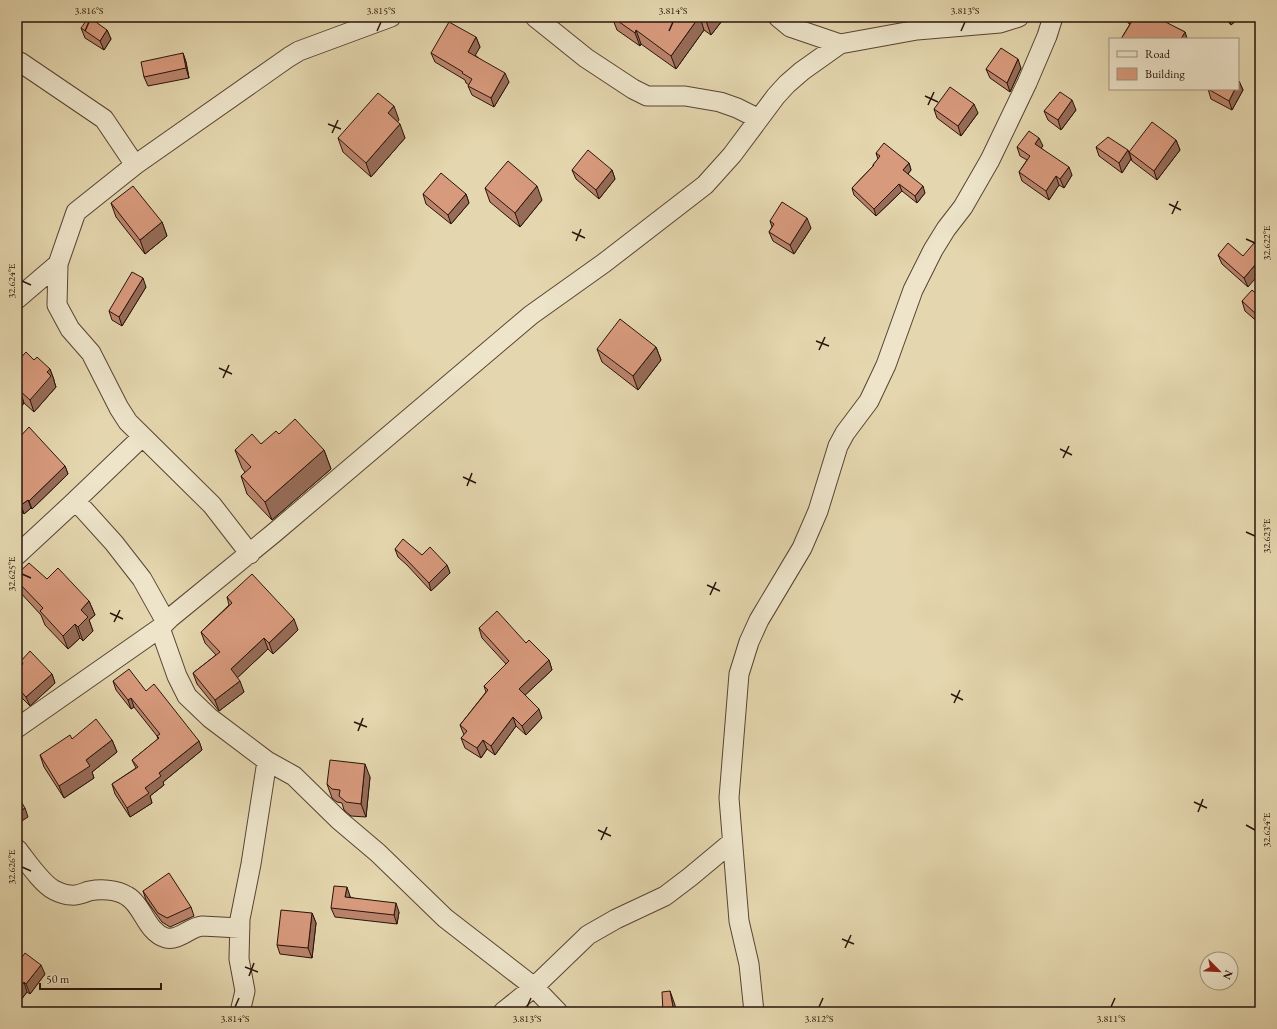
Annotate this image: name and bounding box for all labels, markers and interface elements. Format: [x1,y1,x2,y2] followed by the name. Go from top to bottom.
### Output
[74,4,104,17] text: 3.816°S
[366,4,396,17] text: 3.815°S
[658,4,688,17] text: 3.814°S
[950,4,980,17] text: 3.813°S
[1109,38,1239,90] legend
[1145,46,1171,62] text: Road
[1145,66,1186,82] text: Building
[1260,225,1273,260] text: 32.622°E
[5,263,18,298] text: 32.624°E
[1260,518,1273,553] text: 32.623°E
[5,556,18,591] text: 32.625°E
[1260,812,1273,847] text: 32.624°E
[5,849,18,884] text: 32.626°E
[1199,951,1239,991] north arrow
[40,965,161,991] scale bar
[1220,968,1236,982] text: N
[46,971,70,987] text: 50 m
[220,1012,250,1025] text: 3.814°S
[512,1012,542,1025] text: 3.813°S
[804,1012,834,1025] text: 3.812°S
[1096,1012,1126,1025] text: 3.811°S

